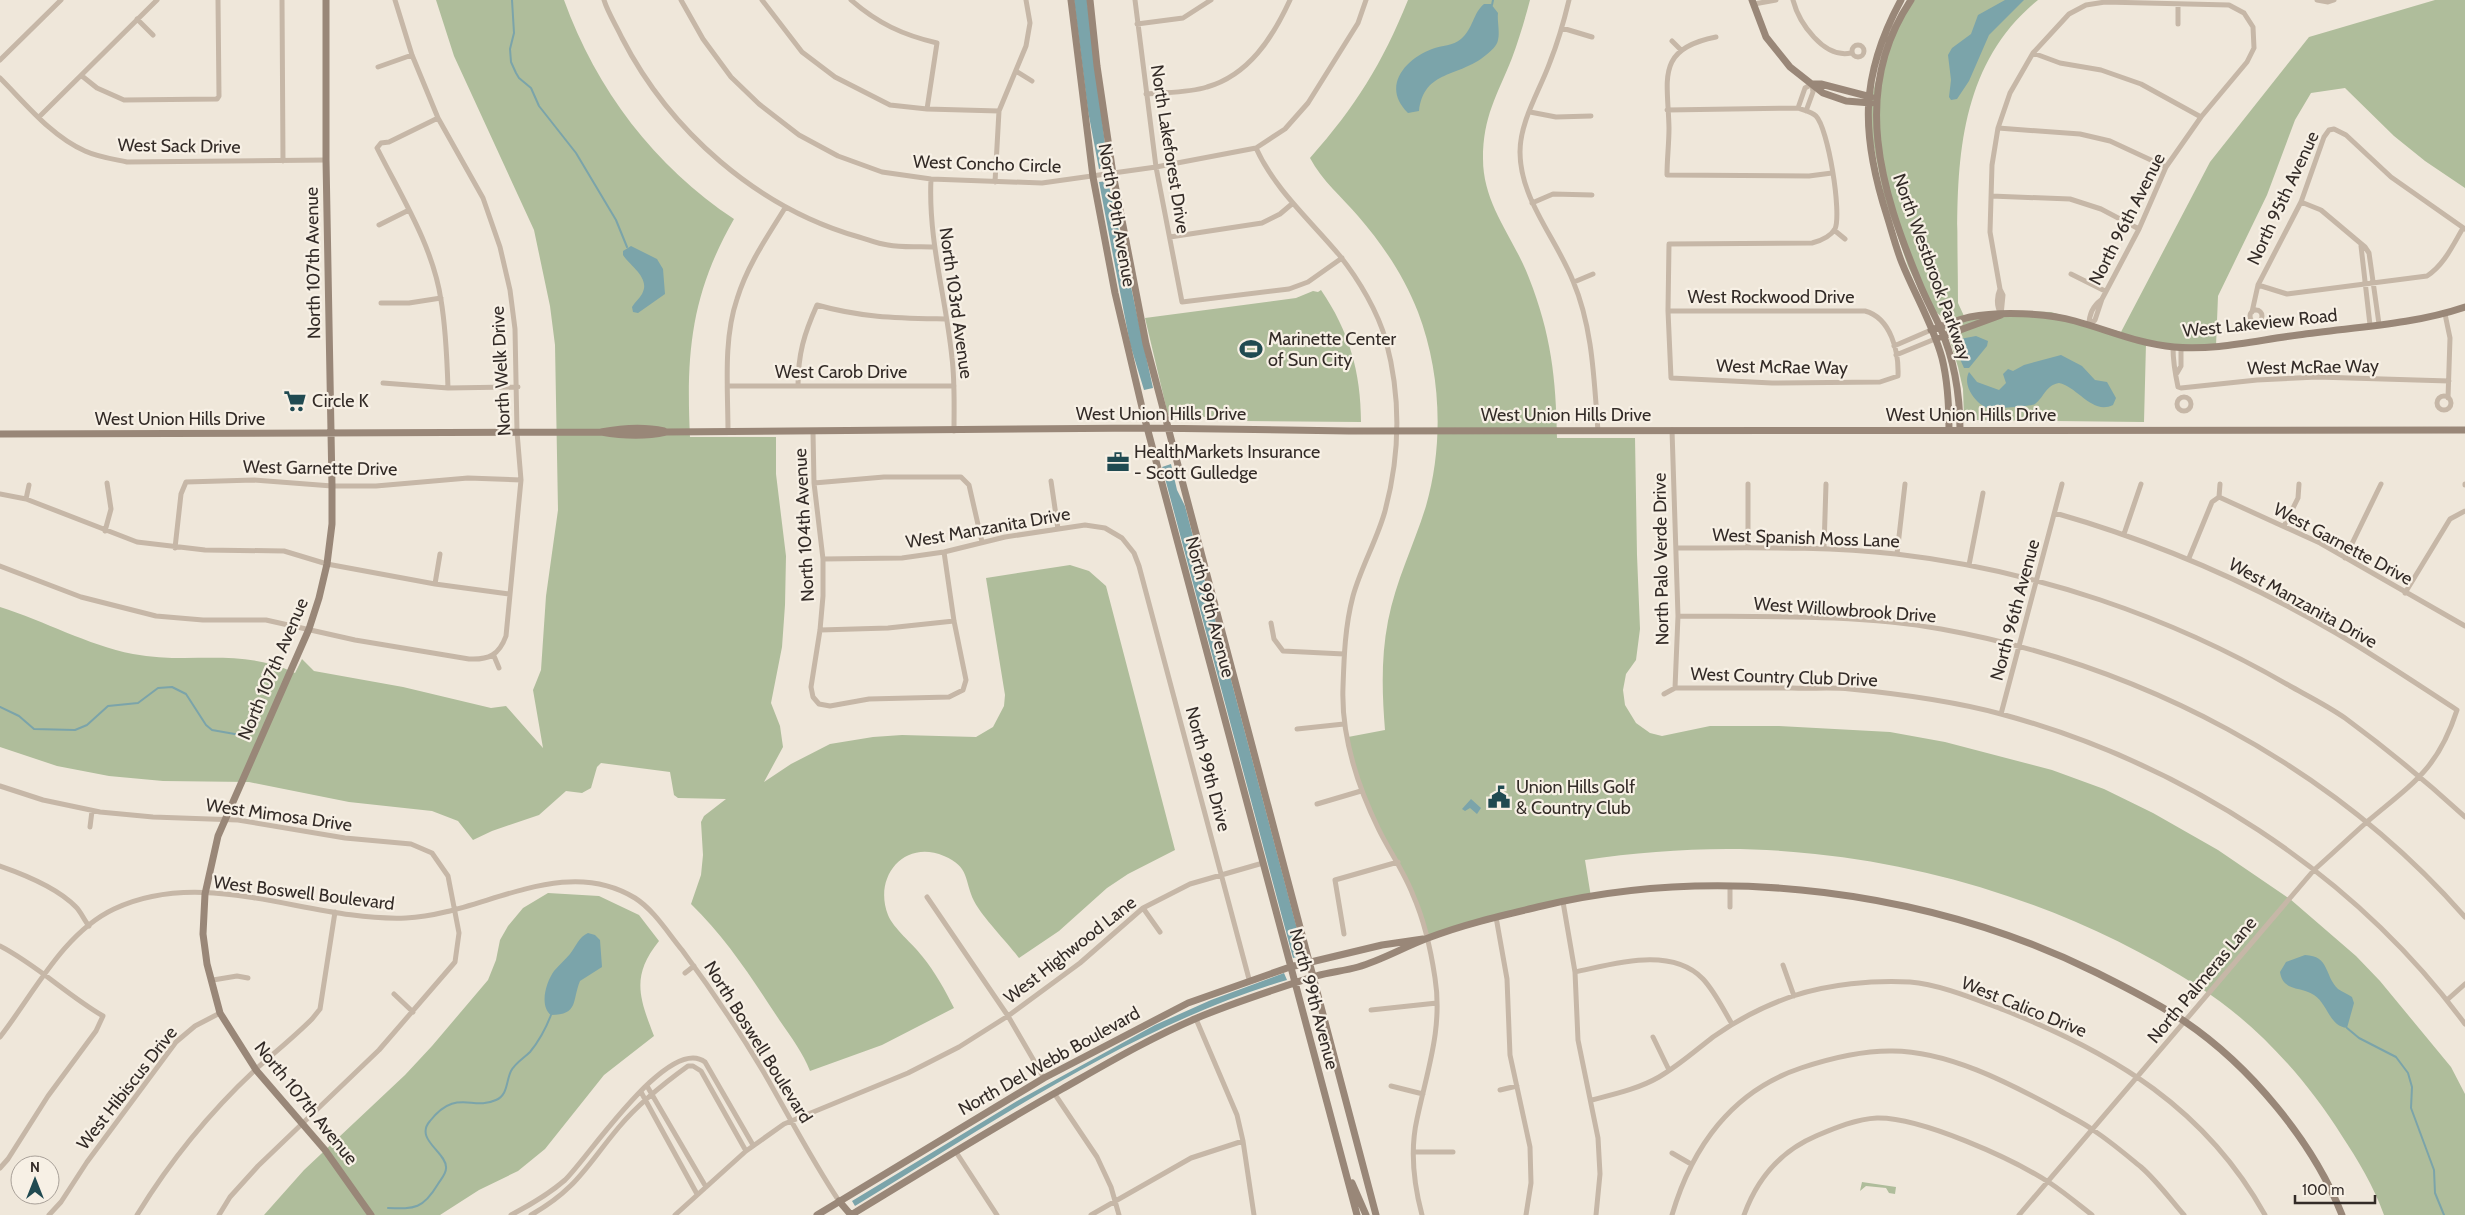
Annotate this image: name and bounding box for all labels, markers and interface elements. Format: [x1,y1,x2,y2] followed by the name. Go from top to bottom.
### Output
[1146,63,1194,235] street label: North Lakeforest Drive
[2242,128,2324,268] street label: North 95th Avenue
[117,134,241,158] street label: West Sack Drive
[1094,142,1140,288] street label: North 99th Avenue
[2084,149,2170,289] street label: North 96th Avenue
[913,150,1061,178] street label: West Concho Circle
[1888,171,1976,363] street label: North Westbrook Parkway
[301,187,325,339] street label: North 107th Avenue
[934,226,978,380] street label: North 103rd Avenue
[1688,286,1854,308] street label: West Rockwood Drive
[2181,304,2339,342] street label: West Lakeview Road
[487,305,515,437] street label: North Welk Drive
[1268,328,1396,371] place label: Marinette Center of Sun City
[1238,336,1264,362] sports icon: Marinette Center of Sun City
[1716,355,1848,379] street label: West McRae Way
[2247,355,2379,379] street label: West McRae Way
[775,361,907,383] street label: West Carob Drive
[282,388,308,414] supermarket icon: Circle K
[312,390,370,412] place label: Circle K
[1076,403,1246,425] street label: West Union Hills Drive
[1481,404,1651,426] street label: West Union Hills Drive
[1886,404,2056,426] street label: West Union Hills Drive
[95,408,265,430] street label: West Union Hills Drive
[1134,441,1320,484] place label: HealthMarkets Insurance - Scott Gulledge
[789,448,819,602] street label: North 104th Avenue
[1105,449,1131,475] office icon: HealthMarkets Insurance - Scott Gulledge
[243,456,397,480] street label: West Garnette Drive
[1648,472,1674,646] street label: North Palo Verde Drive
[2270,498,2416,590] street label: West Garnette Drive
[904,503,1072,553] street label: West Manzanita Drive
[1712,524,1900,552] street label: West Spanish Moss Lane
[1181,534,1239,680] street label: North 99th Avenue
[1986,537,2044,683] street label: North 96th Avenue
[2225,553,2381,653] street label: West Manzanita Drive
[1753,593,1937,627] street label: West Willowbrook Drive
[233,595,313,743] street label: North 107th Avenue
[1690,663,1878,691] street label: West Country Club Drive
[1181,704,1235,834] street label: North 99th Drive
[1516,776,1635,819] place label: Union Hills Golf & Country Club
[1486,784,1512,810] public building icon: Union Hills Golf & Country Club
[204,794,354,836] street label: West Mimosa Drive
[212,871,396,915] street label: West Boswell Boulevard
[999,892,1141,1008] street label: West Highwood Lane
[2143,912,2261,1048] street label: North Palmeras Lane
[1285,926,1343,1072] street label: North 99th Avenue
[699,957,817,1127] street label: North Boswell Boulevard
[1958,972,2090,1042] street label: West Calico Drive
[954,1002,1144,1120] street label: North Del Webb Boulevard
[72,1022,182,1154] street label: West Hibiscus Drive
[250,1037,362,1169] street label: North 107th Avenue
[10,1155,60,1205] north arrow
[30,1158,40,1176] text: N
[2295,1172,2375,1204] scale bar
[2302,1181,2344,1199] text: 100 m

